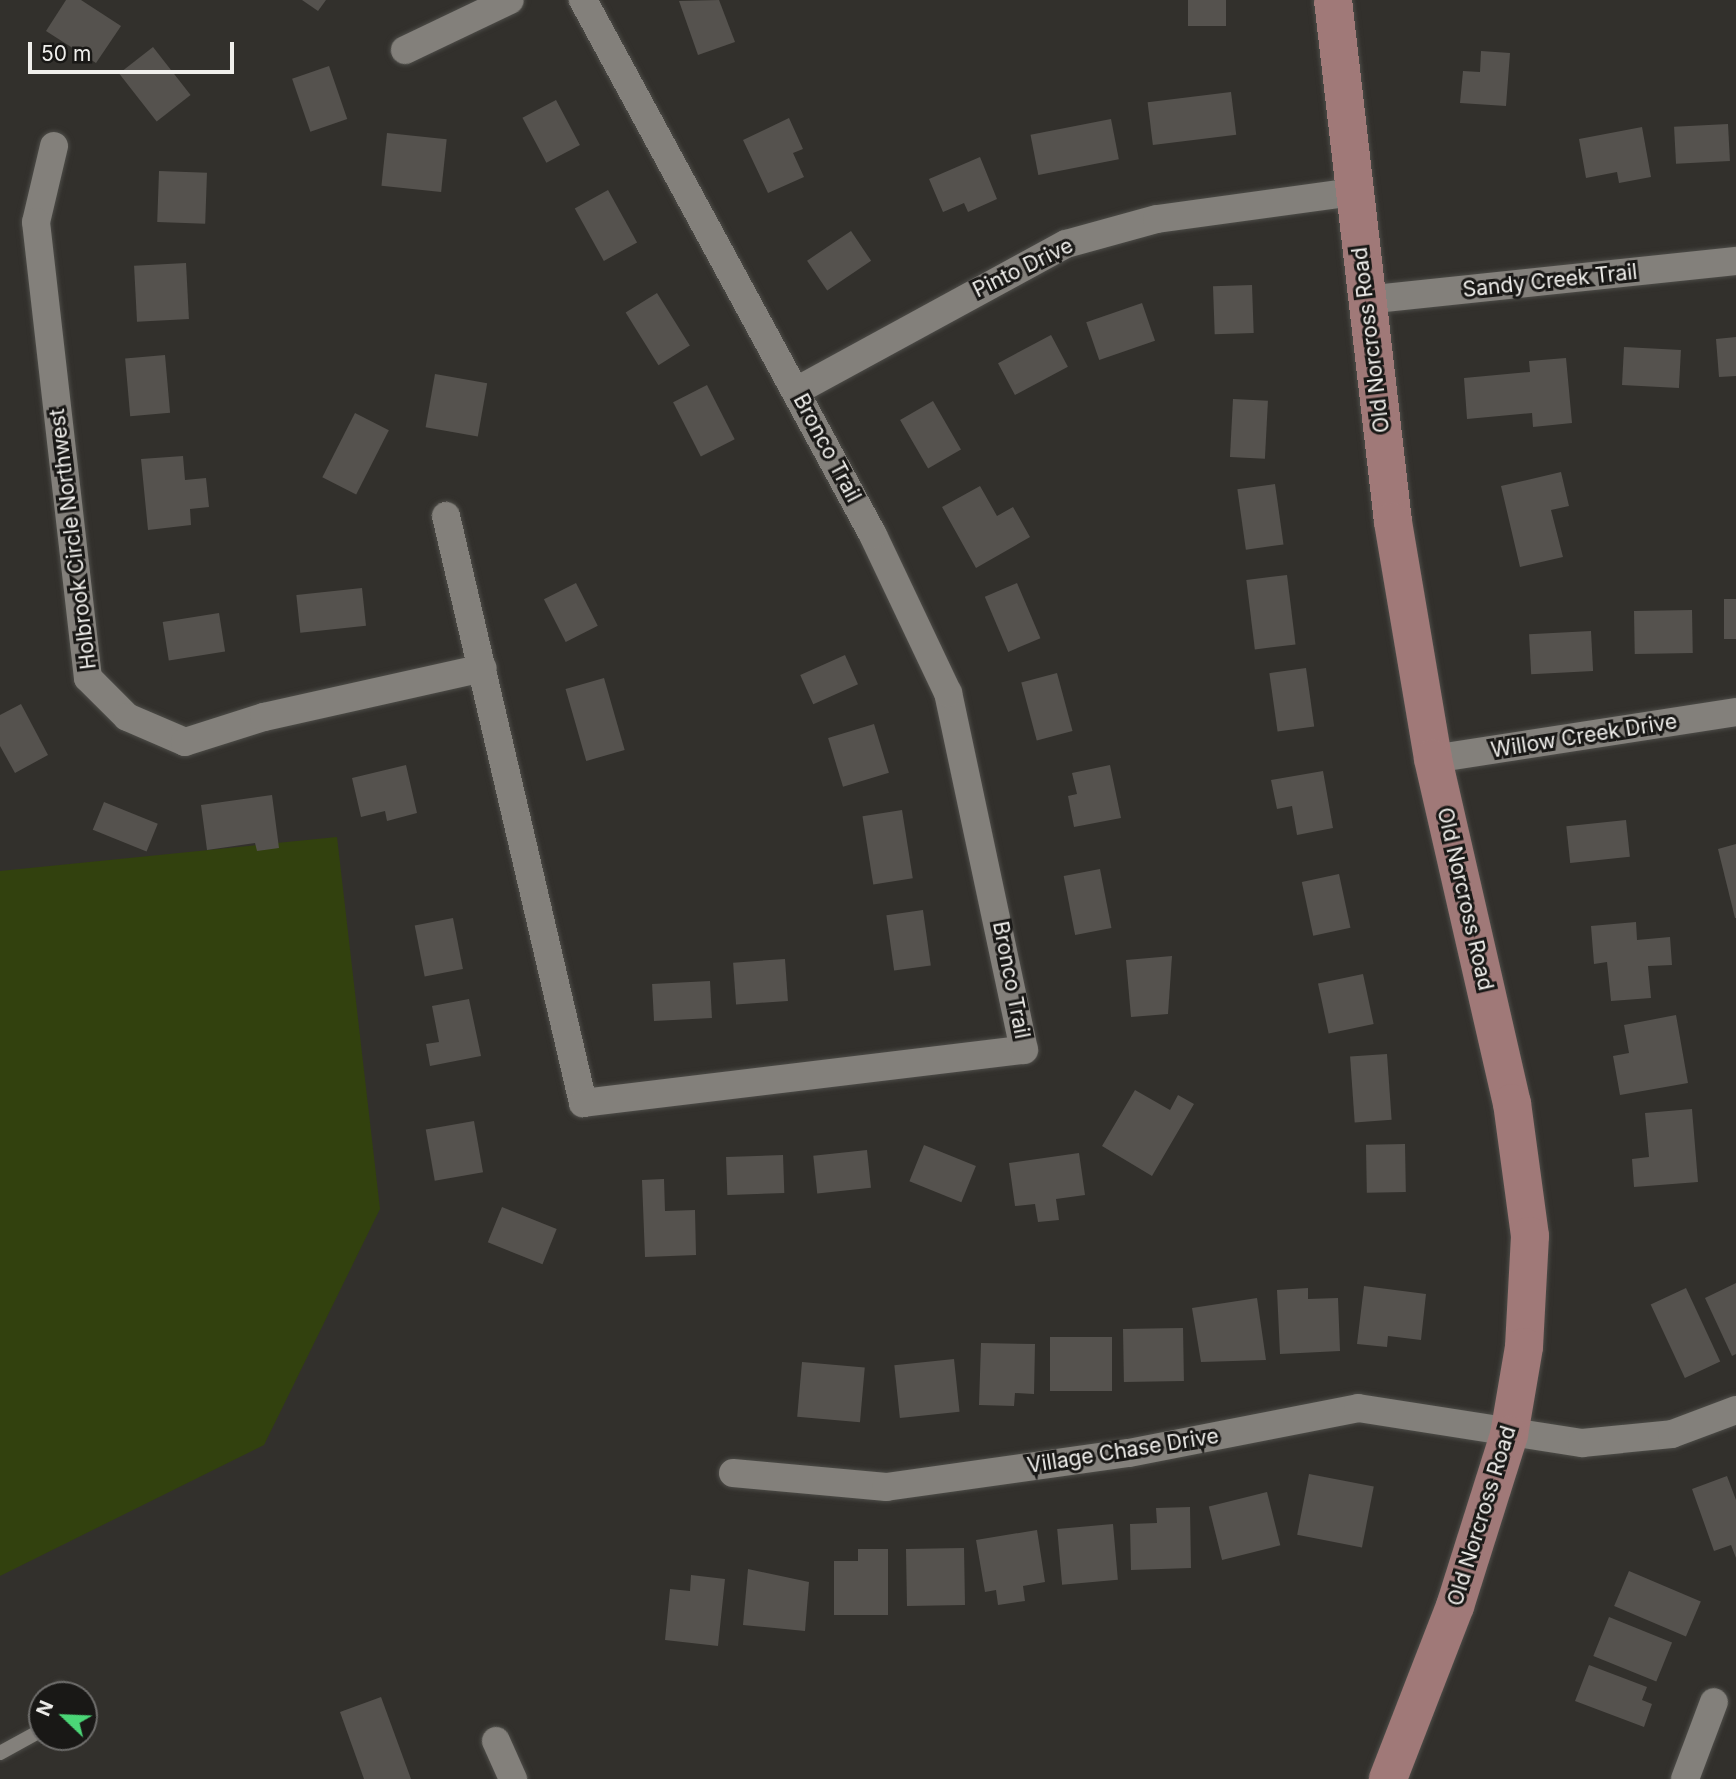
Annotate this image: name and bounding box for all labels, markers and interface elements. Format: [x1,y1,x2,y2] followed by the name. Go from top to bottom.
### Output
[32,28,238,72] scale bar
[41,41,91,66] text: 50 m
[969,233,1077,303] street label: Pinto Drive
[1347,246,1395,434] street label: Old Norcross Road
[1461,259,1639,303] street label: Sandy Creek Trail
[788,390,866,506] street label: Bronco Trail
[45,407,101,671] street label: Holbrook Circle Northwest
[1489,709,1679,763] street label: Willow Creek Drive
[1432,805,1498,993] street label: Old Norcross Road
[987,919,1035,1041] street label: Bronco Trail
[1025,1423,1221,1479] street label: Village Chase Drive
[1443,1423,1521,1609] street label: Old Norcross Road
[28,1681,98,1751] north arrow
[32,1697,58,1720] text: N

